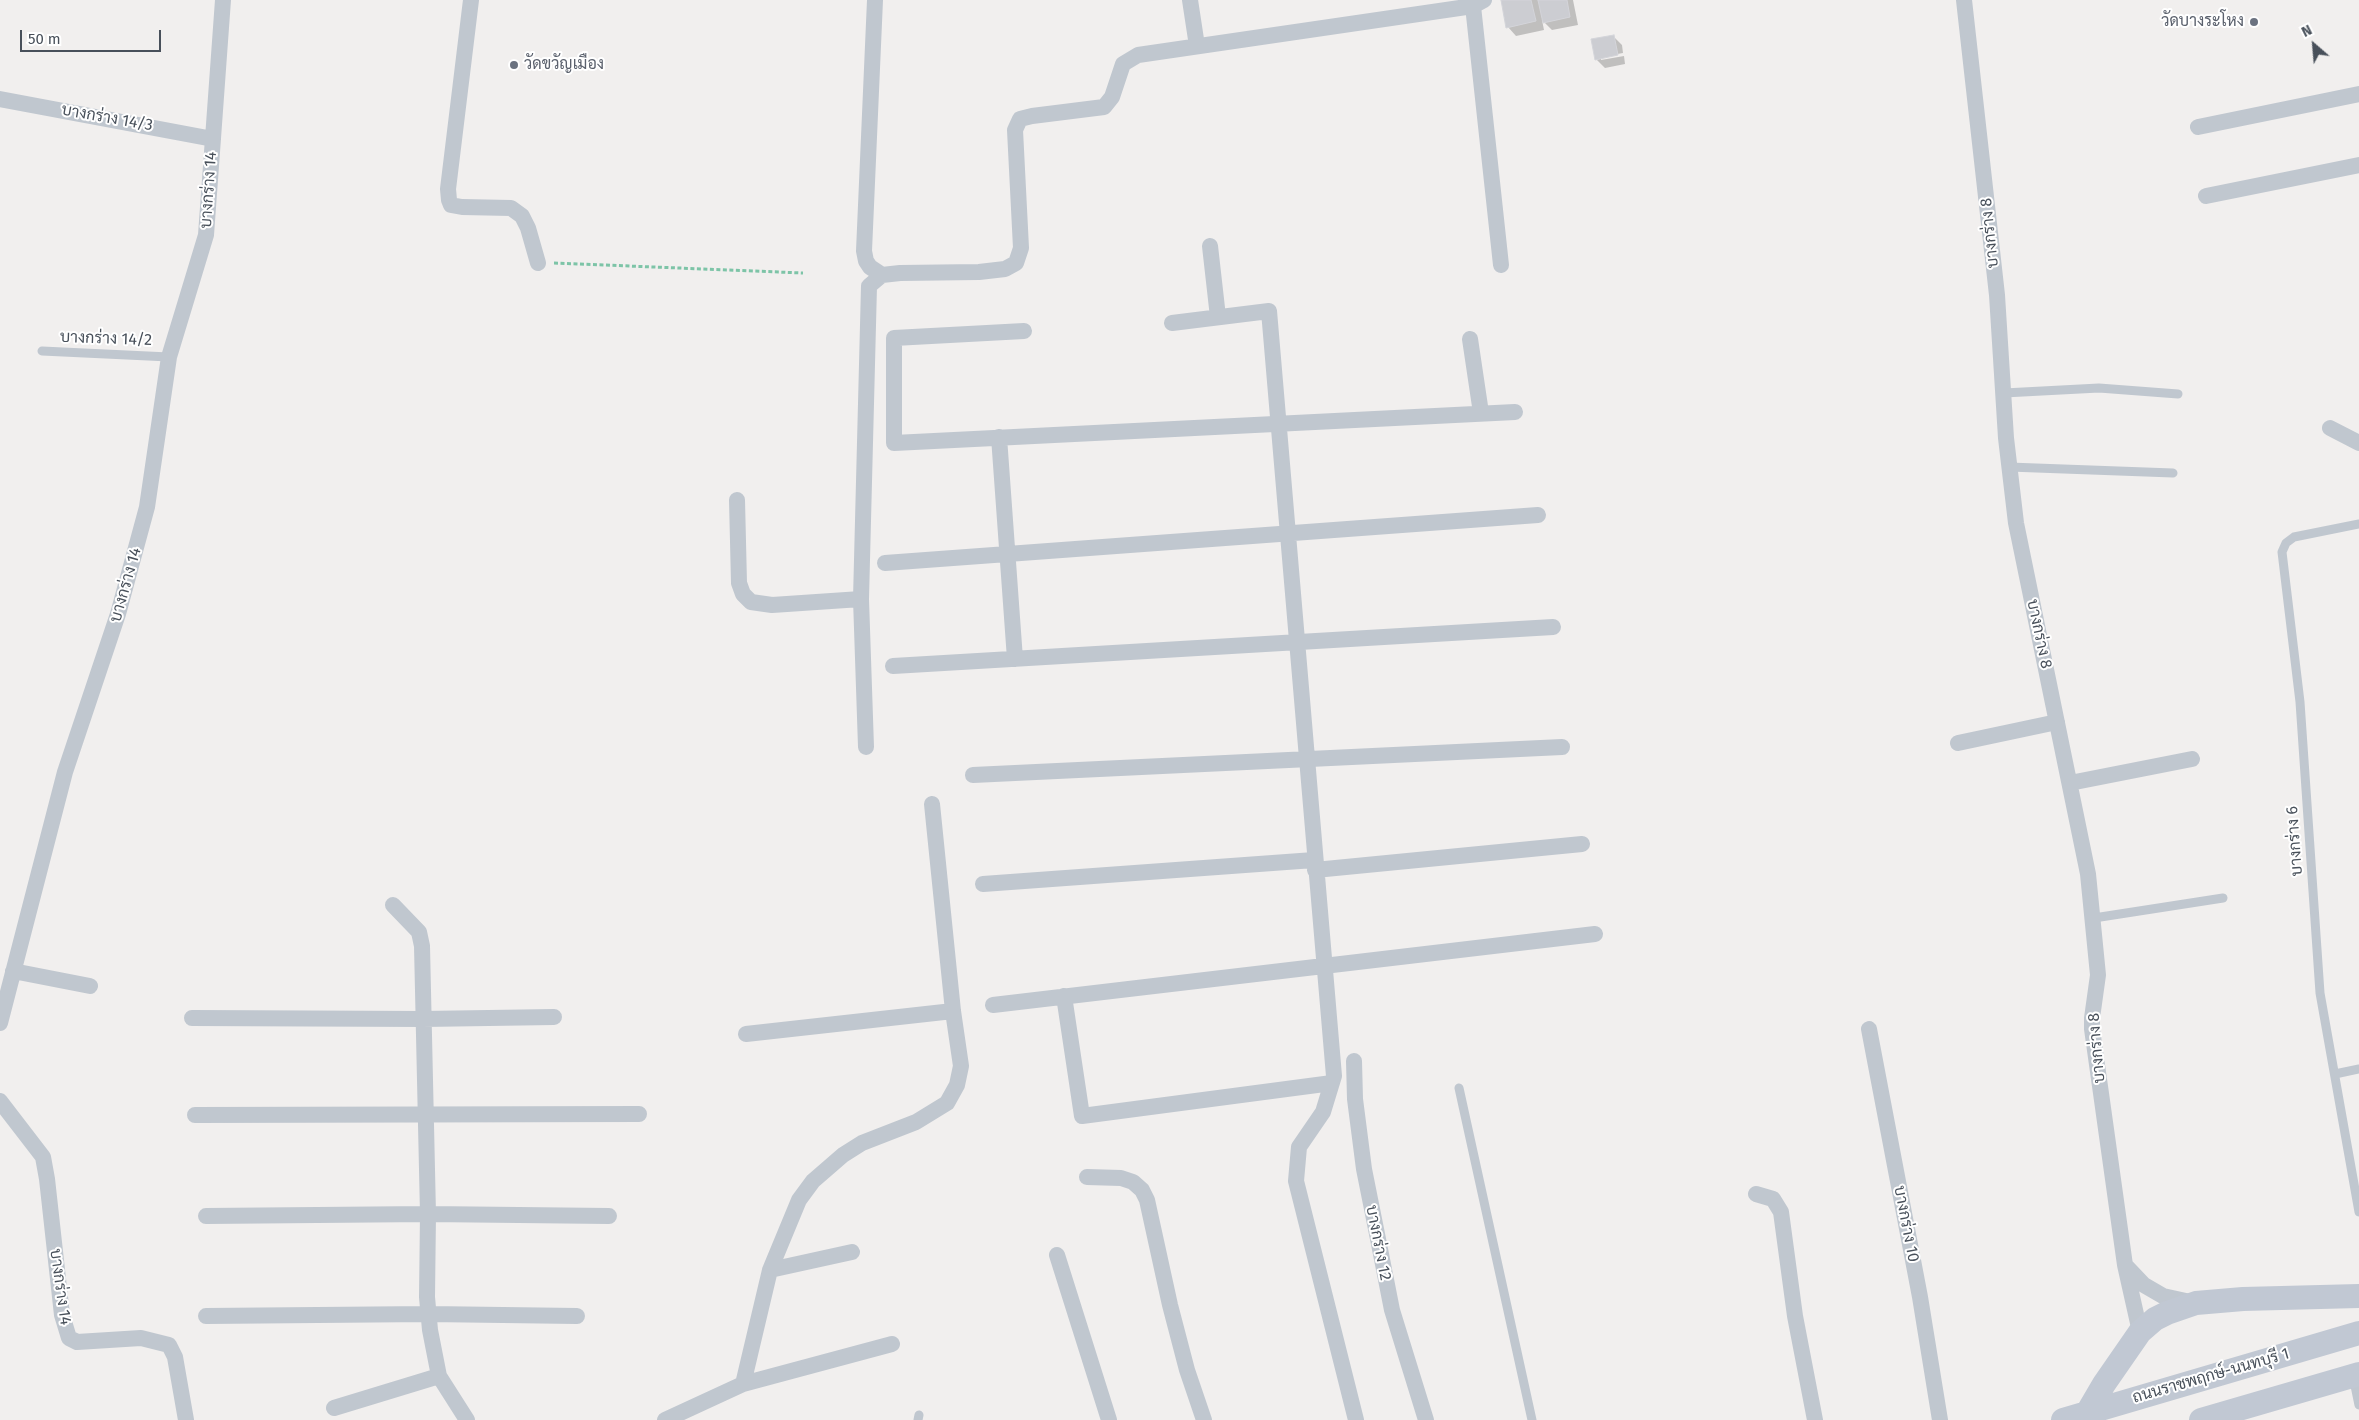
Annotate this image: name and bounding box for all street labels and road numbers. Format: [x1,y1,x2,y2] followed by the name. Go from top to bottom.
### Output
[60,101,154,135] street label: บางกร่าง 14/3
[197,151,221,229] street label: บางกร่าง 14
[1977,197,2003,269] street label: บางกร่าง 8
[60,328,152,350] street label: บางกร่าง 14/2
[106,545,146,625] street label: บางกร่าง 14
[2022,598,2056,670] street label: บางกร่าง 8
[2283,805,2307,877] street label: บางกร่าง 6
[2084,1012,2110,1084] street label: บางกร่าง 8
[1889,1184,1923,1264] street label: บางกร่าง 10
[1361,1204,1395,1282] street label: บางกร่าง 12
[45,1248,75,1326] street label: บางกร่าง 14
[2130,1344,2292,1408] street label: ถนนราชพฤกษ์-นนทบุรี 1

